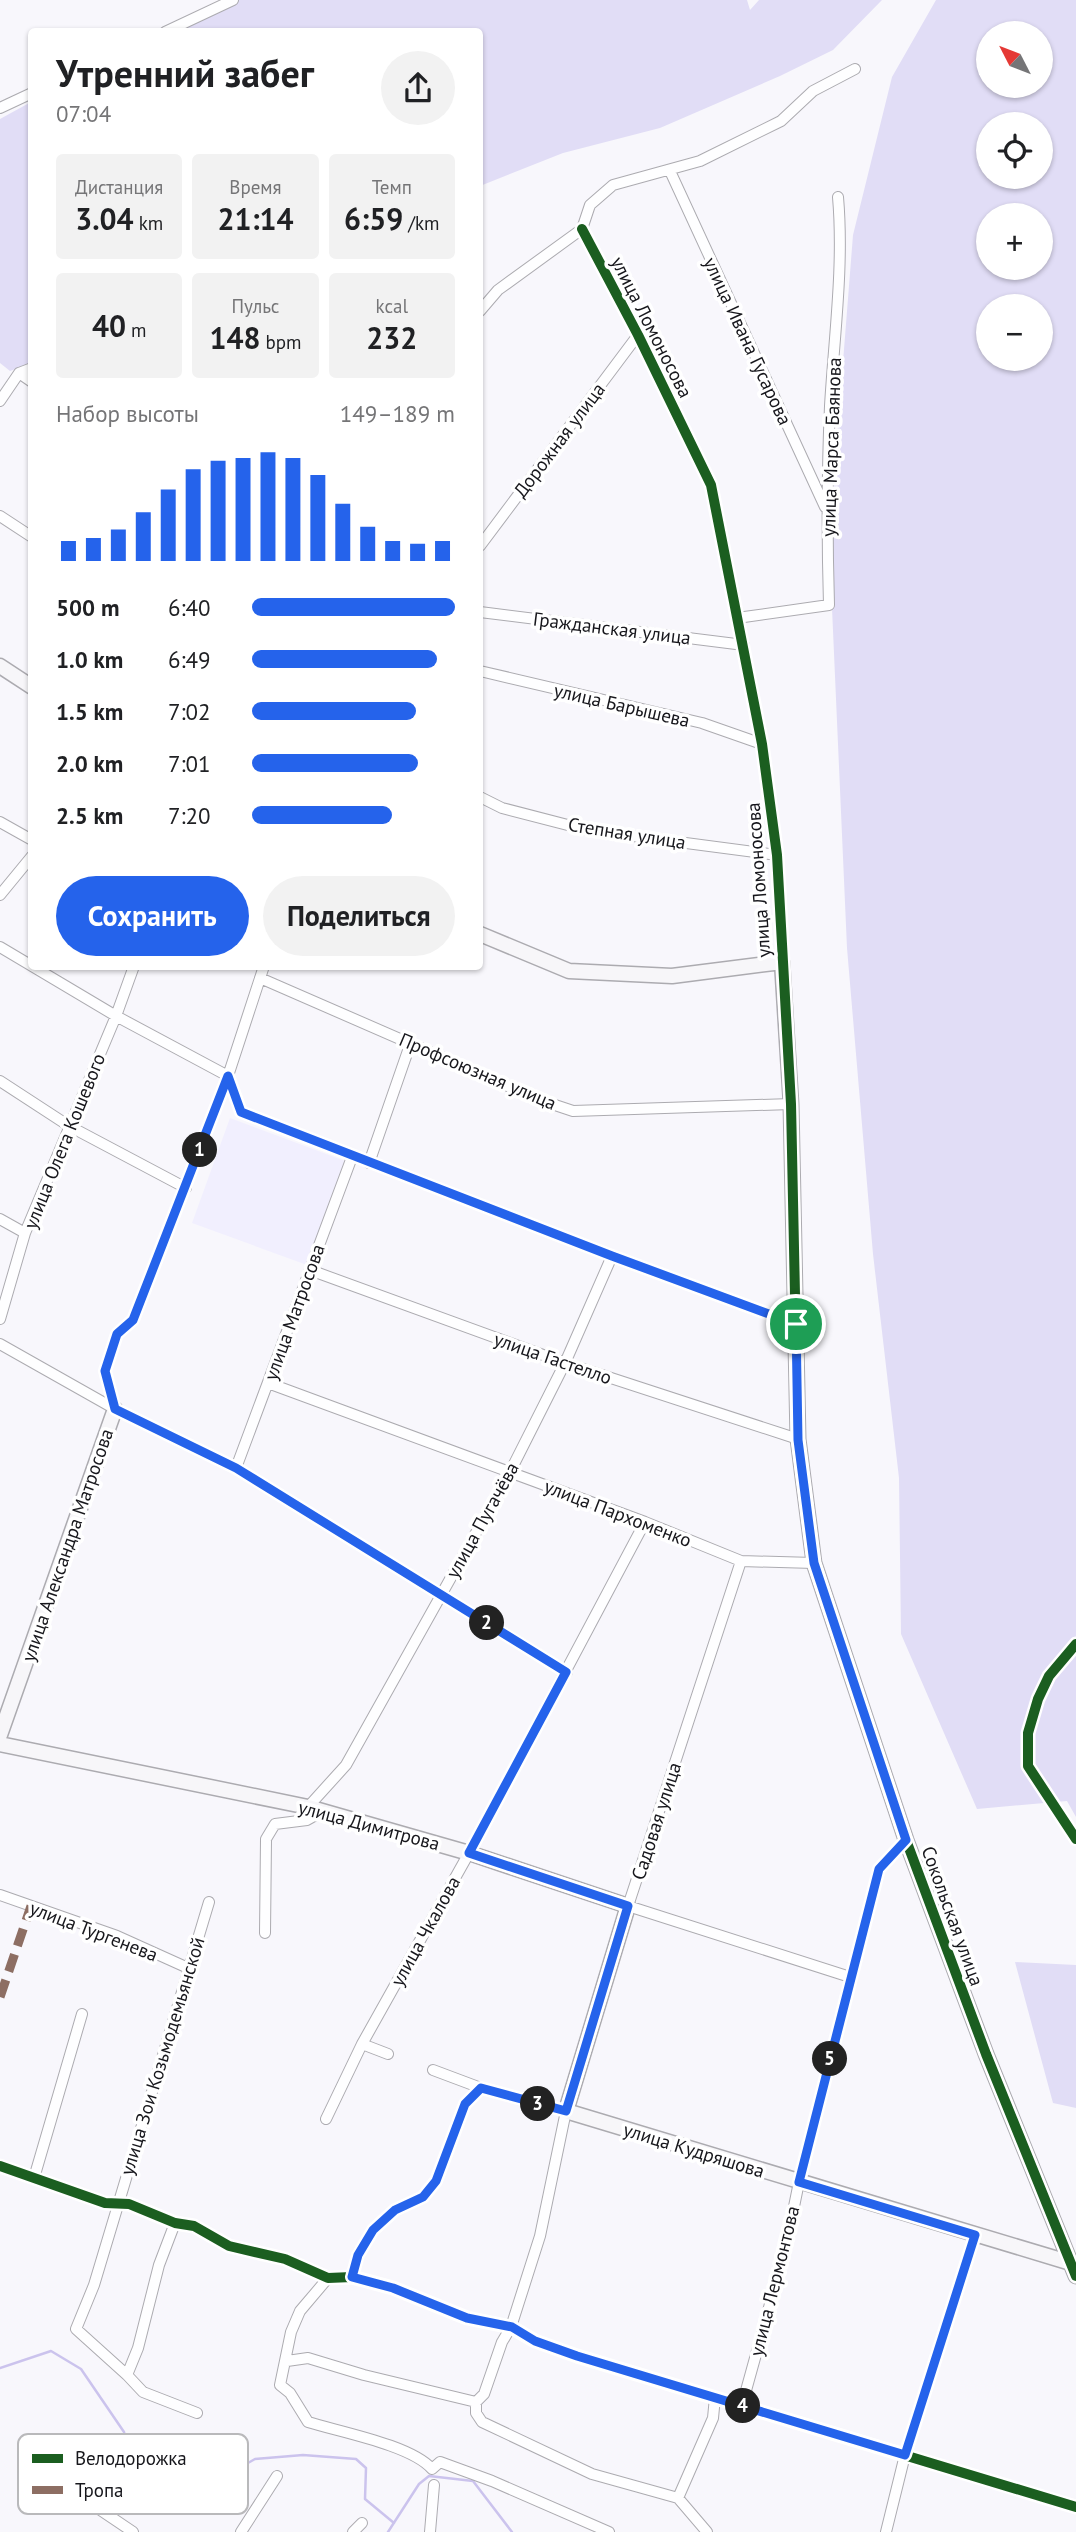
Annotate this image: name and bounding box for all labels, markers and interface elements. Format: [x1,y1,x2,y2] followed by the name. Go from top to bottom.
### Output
[976,21,1054,98] north arrow
[976,21,1053,371] map controls
[56,48,314,97] text: Утренний забег
[381,51,455,125] button: share
[56,99,111,128] text: 07:04
[976,112,1053,189] button: locate
[75,175,163,199] text: Дистанция
[229,175,282,199] text: Время
[372,175,412,199] text: Темп
[75,199,134,238] text: 3.04
[217,199,294,238] text: 21:14
[344,199,403,238] text: 6:59
[976,203,1053,280] button: +
[134,211,163,235] text: km
[403,211,440,235] text: /km
[606,252,698,402] street label: улица Ломоносова
[699,253,797,429] street label: улица Ивана Гусарова
[232,294,279,318] text: Пульс
[376,294,408,318] text: kcal
[976,294,1053,371] button: −
[92,306,126,345] text: 40
[126,318,146,342] text: m
[209,318,260,357] text: 148
[366,318,417,357] text: 232
[260,330,302,354] text: bpm
[816,357,846,537] street label: улица Марса Баянова
[508,378,610,502] street label: Дорожная улица
[56,399,199,428] text: Набор высоты
[340,399,455,428] text: 149–189 m
[56,593,119,622] text: 500 m
[168,593,211,622] text: 6:40
[532,606,692,650] street label: Гражданская улица
[56,645,123,674] text: 1.0 km
[168,645,211,674] text: 6:49
[552,678,692,732] street label: улица Барышева
[56,697,123,726] text: 1.5 km
[168,697,211,726] text: 7:02
[56,749,123,778] text: 2.0 km
[168,749,211,778] text: 7:01
[56,801,123,830] text: 2.5 km
[168,801,211,830] text: 7:20
[741,802,775,958] street label: улица Ломоносова
[566,812,688,854] street label: Степная улица
[56,876,249,956] button: Сохранить
[263,876,455,956] button: Поделиться
[396,1027,560,1115] street label: Профсоюзная улица
[18,1050,110,1232] street label: улица Олега Кошевого
[182,1132,218,1168] pin: 1
[194,1137,205,1161] text: 1
[258,1241,330,1383] street label: улица Матросова
[766,1294,826,1354] pin
[777,1305,815,1343] icon: arrive
[491,1327,615,1389] street label: улица Гастелло
[16,1425,118,1665] street label: улица Александра Матросова
[440,1458,524,1582] street label: улица Пугачёва
[541,1474,695,1552] street label: улица Пархоменко
[470,1606,504,1640] pin: 2
[481,1610,492,1634] text: 2
[626,1759,686,1883] street label: Садовая улица
[296,1795,442,1855] street label: улица Димитрова
[917,1843,989,1989] street label: Сокольская улица
[385,1872,465,1990] street label: улица Чкалова
[27,1896,161,1966] street label: улица Тургенева
[114,1934,210,2178] street label: улица Зои Козьмодемьянской
[812,2042,848,2076] pin: 5
[824,2046,835,2070] text: 5
[520,2086,556,2122] pin: 3
[532,2091,543,2115] text: 3
[621,2117,767,2183] street label: улица Кудряшова
[744,2203,804,2359] street label: улица Лермонтова
[726,2388,760,2424] pin: 4
[737,2393,748,2417] text: 4
[18,2434,248,2514] legend
[75,2446,187,2470] text: Велодорожка
[75,2478,124,2502] text: Тропа

